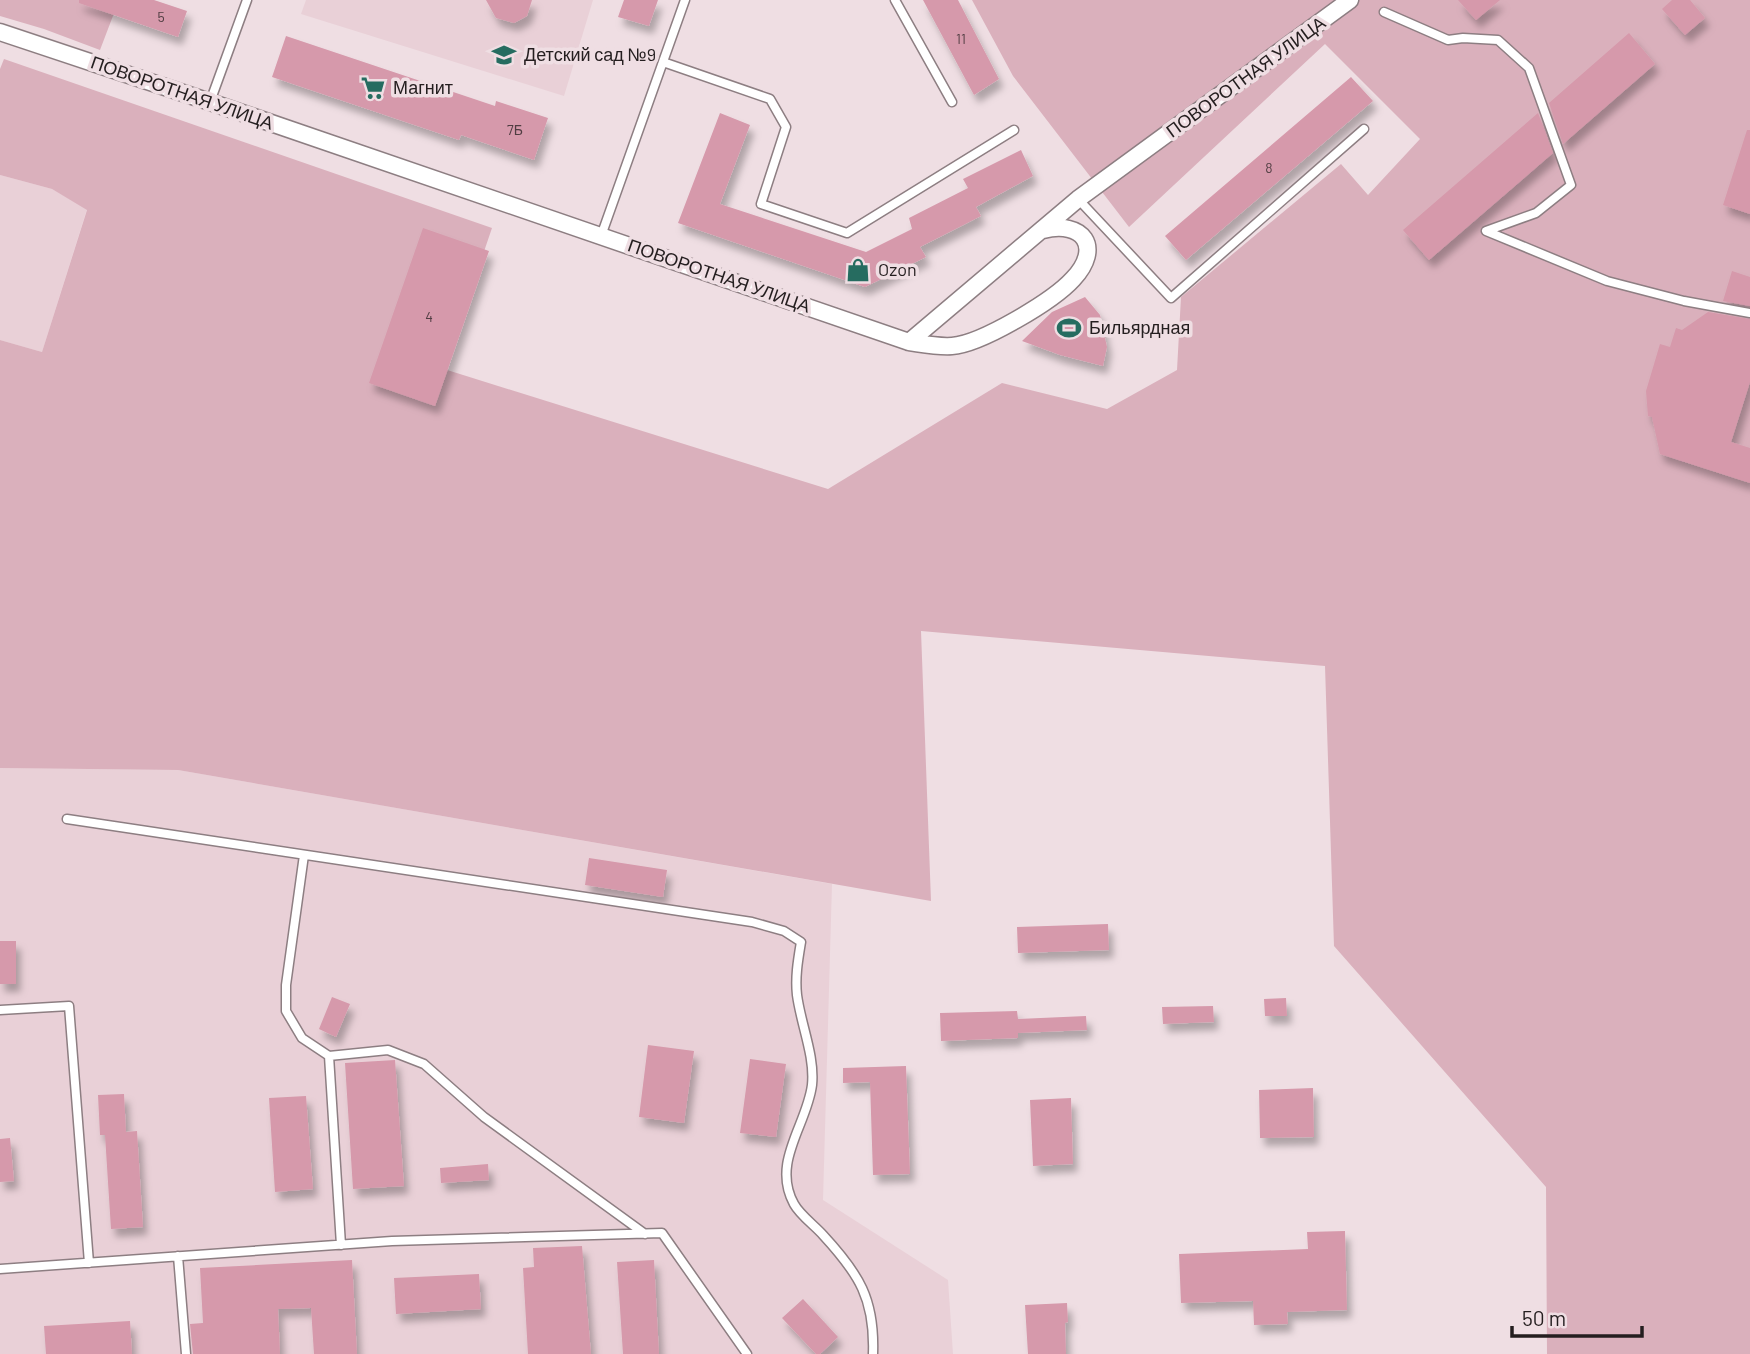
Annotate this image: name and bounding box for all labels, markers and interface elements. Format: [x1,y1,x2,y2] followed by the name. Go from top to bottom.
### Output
[157,8,165,25] house number: 5
[1161,11,1329,141] street label: ПОВОРОТНАЯ УЛИЦА
[956,30,966,47] house number: 11
[490,41,518,69] school or university icon: Детский сад №9
[524,43,656,65] place label: Детский сад №9
[88,50,276,134] street label: ПОВОРОТНАЯ УЛИЦА
[359,74,387,102] supermarket icon: Магнит
[393,76,453,98] place label: Магнит
[507,121,523,138] house number: 7Б
[1265,159,1273,176] house number: 8
[625,233,813,317] street label: ПОВОРОТНАЯ УЛИЦА
[844,256,872,284] shop icon: Ozon
[878,258,917,280] place label: Ozon
[425,308,433,325] house number: 4
[1055,314,1083,342] sports icon: Бильярдная
[1089,316,1190,338] place label: Бильярдная
[1512,1294,1642,1338] scale bar
[1522,1305,1566,1330] text: 50 m

